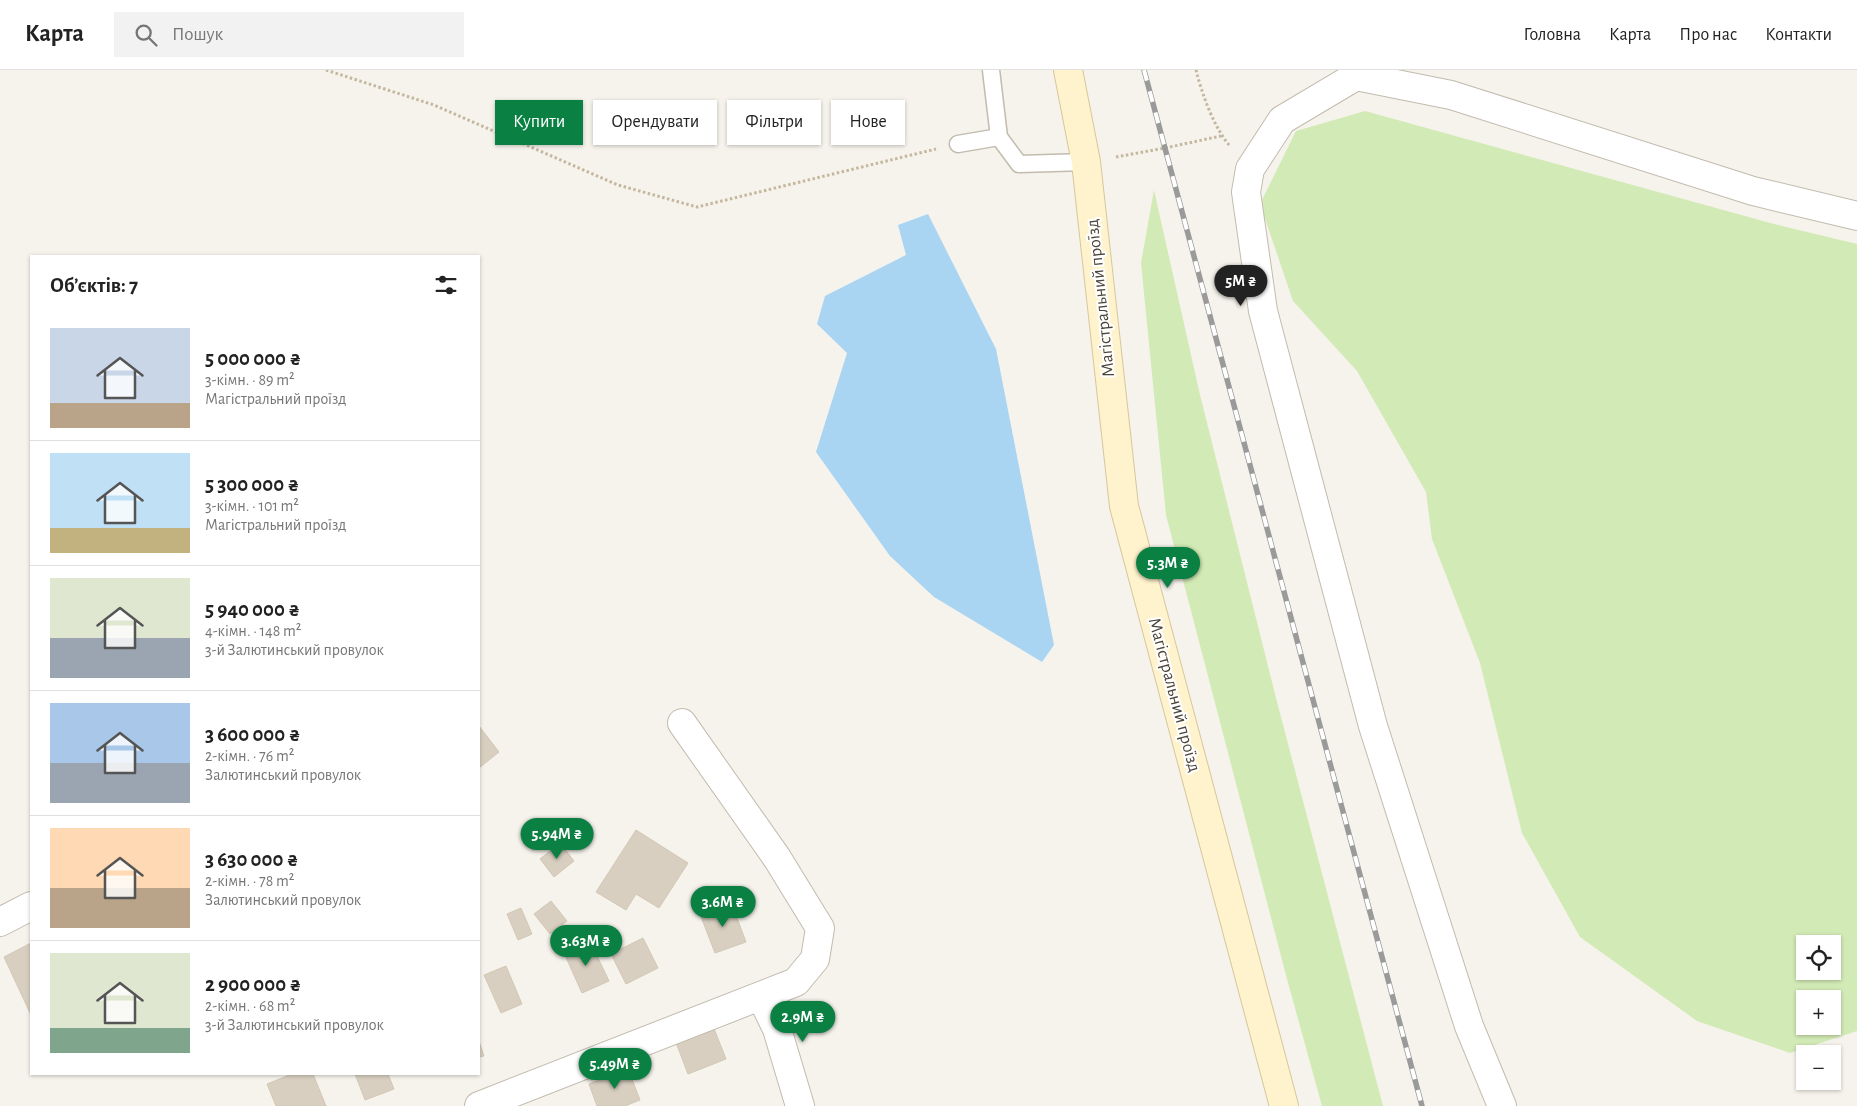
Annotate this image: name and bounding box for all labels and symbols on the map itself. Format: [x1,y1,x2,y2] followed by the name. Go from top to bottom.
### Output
[1084,218,1118,378] street label: Магістральний проїзд
[1211,264,1271,307] pin: 5M ₴
[1127,546,1209,589] pin: 5.3M ₴
[1145,616,1203,774] street label: Магістральний проїзд
[511,818,603,860] pin: 5.94M ₴
[682,886,764,928] pin: 3.6M ₴
[540,924,632,967] pin: 3.63M ₴
[762,1000,844,1043] pin: 2.9M ₴
[569,1048,661,1090] pin: 5.49M ₴

